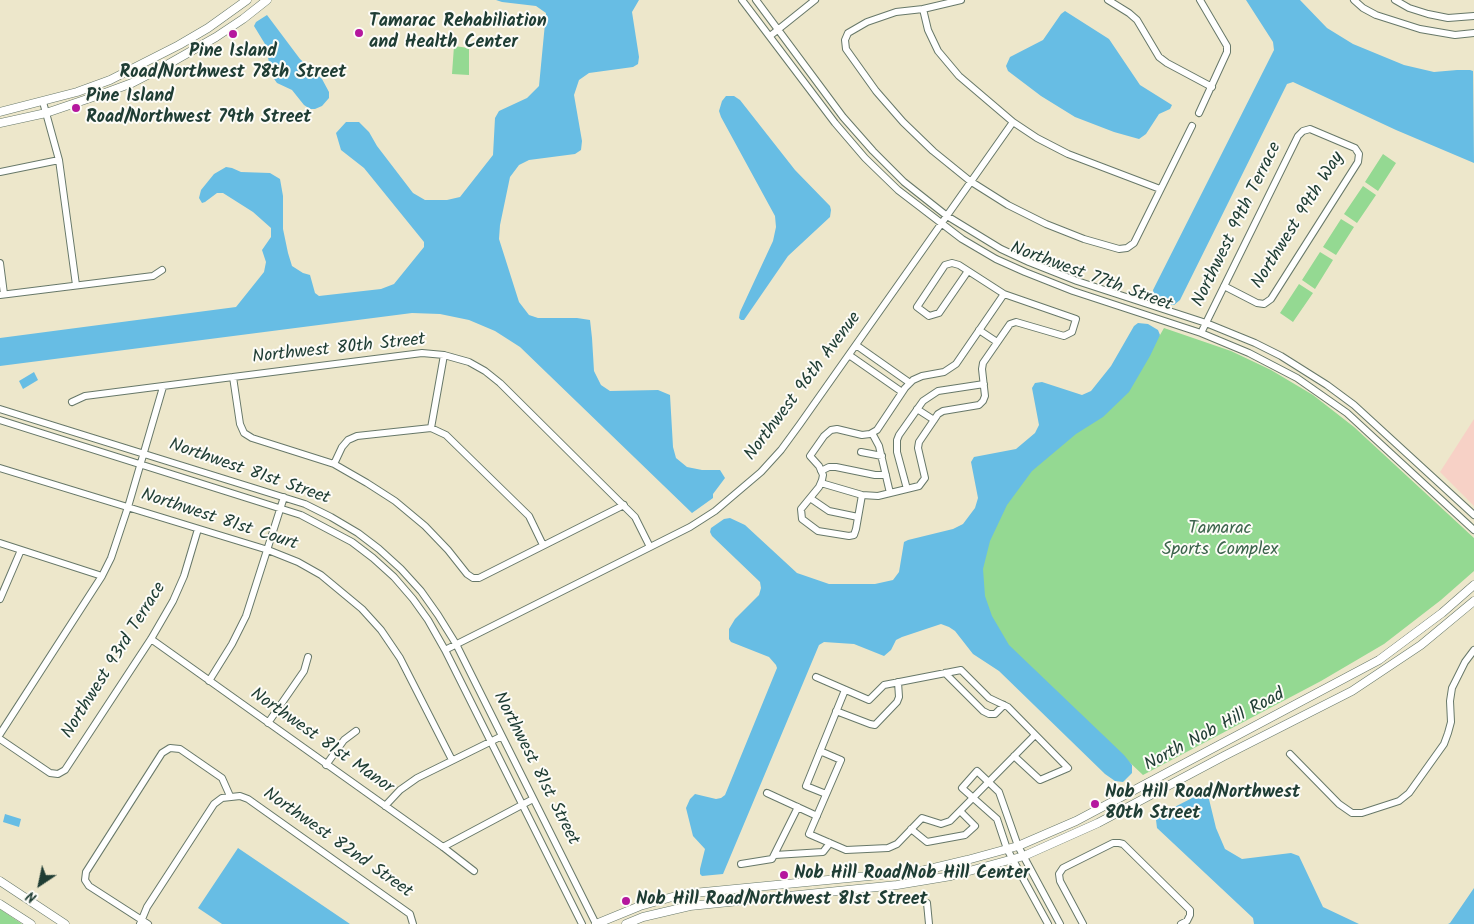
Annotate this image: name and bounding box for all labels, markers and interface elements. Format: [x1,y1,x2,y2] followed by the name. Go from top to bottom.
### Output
[369,12,547,54] place label: Tamarac Rehabiliation and Health Center
[353,27,365,39] marker: Tamarac Rehabiliation and Health Center
[227,28,239,40] marker: Pine Island Road/Northwest 78th Street
[120,42,346,84] place label: Pine Island Road/Northwest 78th Street
[86,87,311,130] place label: Pine Island Road/Northwest 79th Street
[70,102,82,114] marker: Pine Island Road/Northwest 79th Street
[1189,139,1287,311] street label: Northwest 99th Terrace
[1248,149,1350,293] street label: Northwest 99th Way
[1007,239,1175,317] street label: Northwest 77th Street
[741,308,867,466] street label: Northwest 96th Avenue
[251,330,427,370] street label: Northwest 80th Street
[166,435,332,511] street label: Northwest 81st Street
[138,485,300,557] street label: Northwest 81st Court
[1162,519,1278,562] park label: Tamarac Sports Complex
[58,579,172,743] street label: Northwest 93rd Terrace
[245,684,397,800] street label: Northwest 81st Manor
[1141,685,1289,777] street label: North Nob Hill Road
[487,689,583,849] street label: Northwest 81st Street
[1105,783,1300,826] place label: Nob Hill Road/Northwest 80th Street
[258,784,416,904] street label: Northwest 82nd Street
[1089,798,1101,810] marker: Nob Hill Road/Northwest 80th Street
[15,859,65,909] north arrow
[794,864,1029,886] place label: Nob Hill Road/Nob Hill Center
[778,869,790,881] marker: Nob Hill Road/Nob Hill Center
[22,885,41,908] text: N
[636,890,928,912] place label: Nob Hill Road/Northwest 81st Street
[620,895,632,907] marker: Nob Hill Road/Northwest 81st Street

